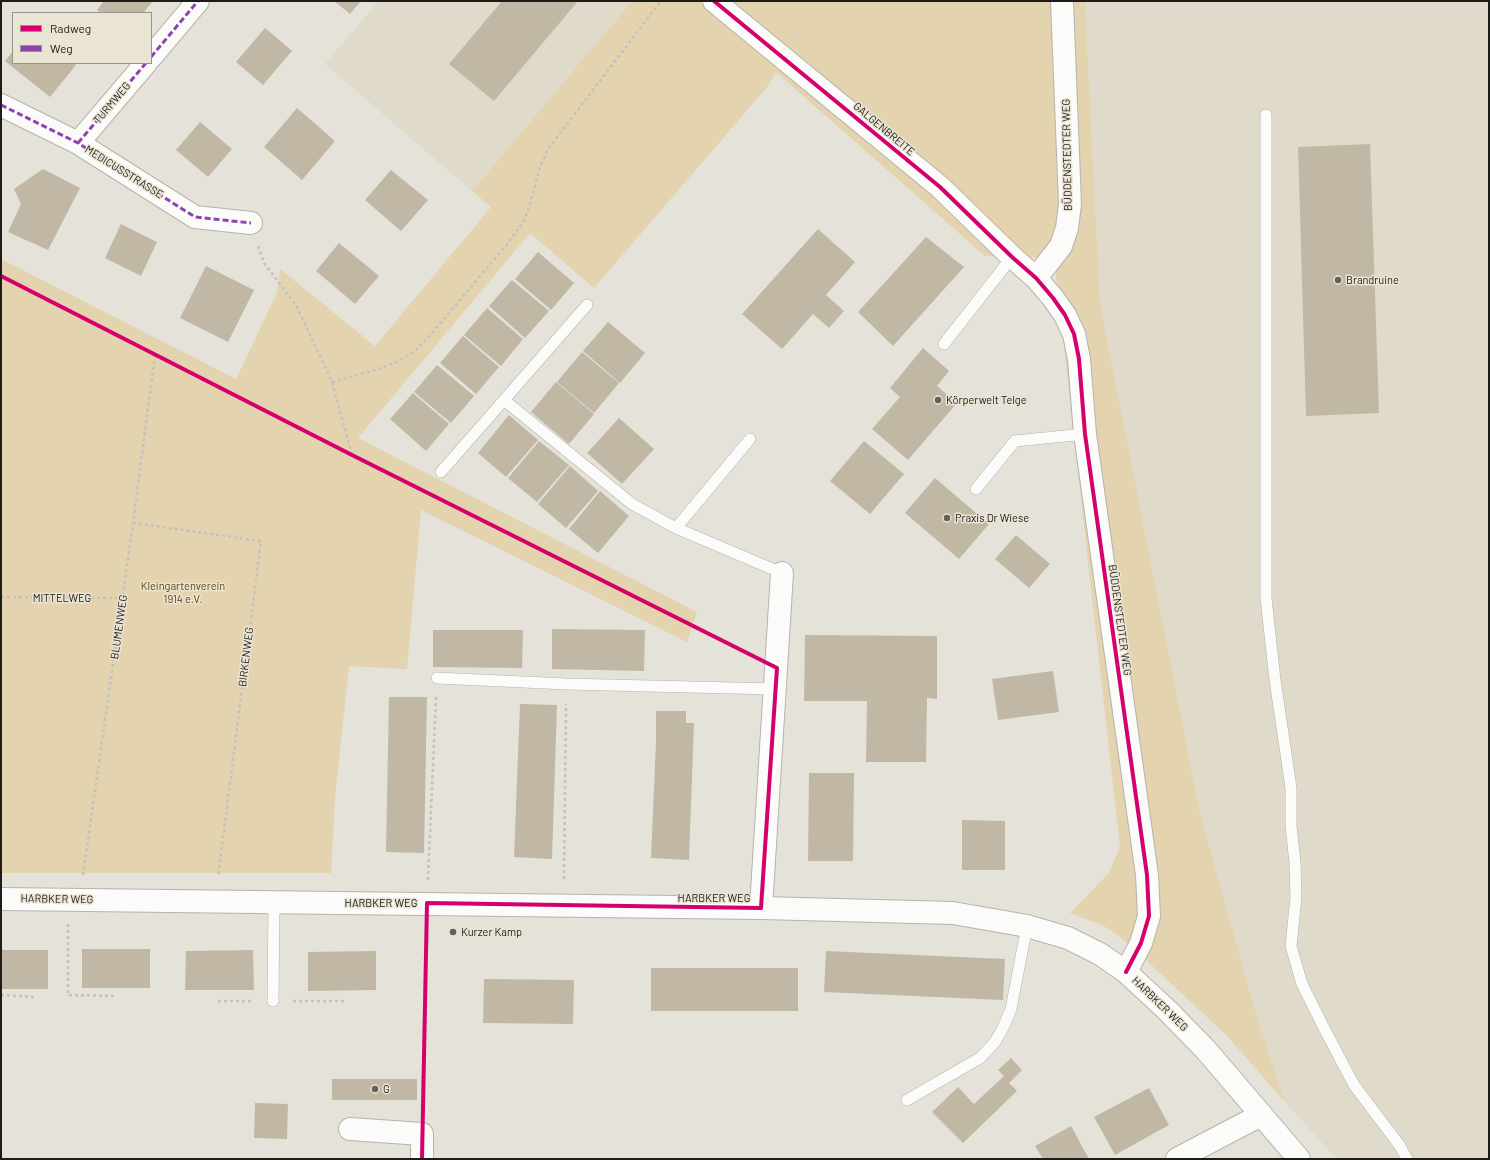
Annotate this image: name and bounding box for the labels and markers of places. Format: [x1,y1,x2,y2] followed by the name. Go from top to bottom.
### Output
[1346,273,1399,287] place label: Brandruine
[1333,275,1343,285] marker: Brandruine
[946,393,1027,407] place label: Körperwelt Telge
[933,395,943,405] marker: Körperwelt Telge
[955,511,1029,525] place label: Praxis Dr Wiese
[942,513,952,523] marker: Praxis Dr Wiese
[461,925,522,939] place label: Kurzer Kamp
[448,927,458,937] marker: Kurzer Kamp
[383,1082,390,1096] place label: G
[370,1084,380,1094] marker: G

